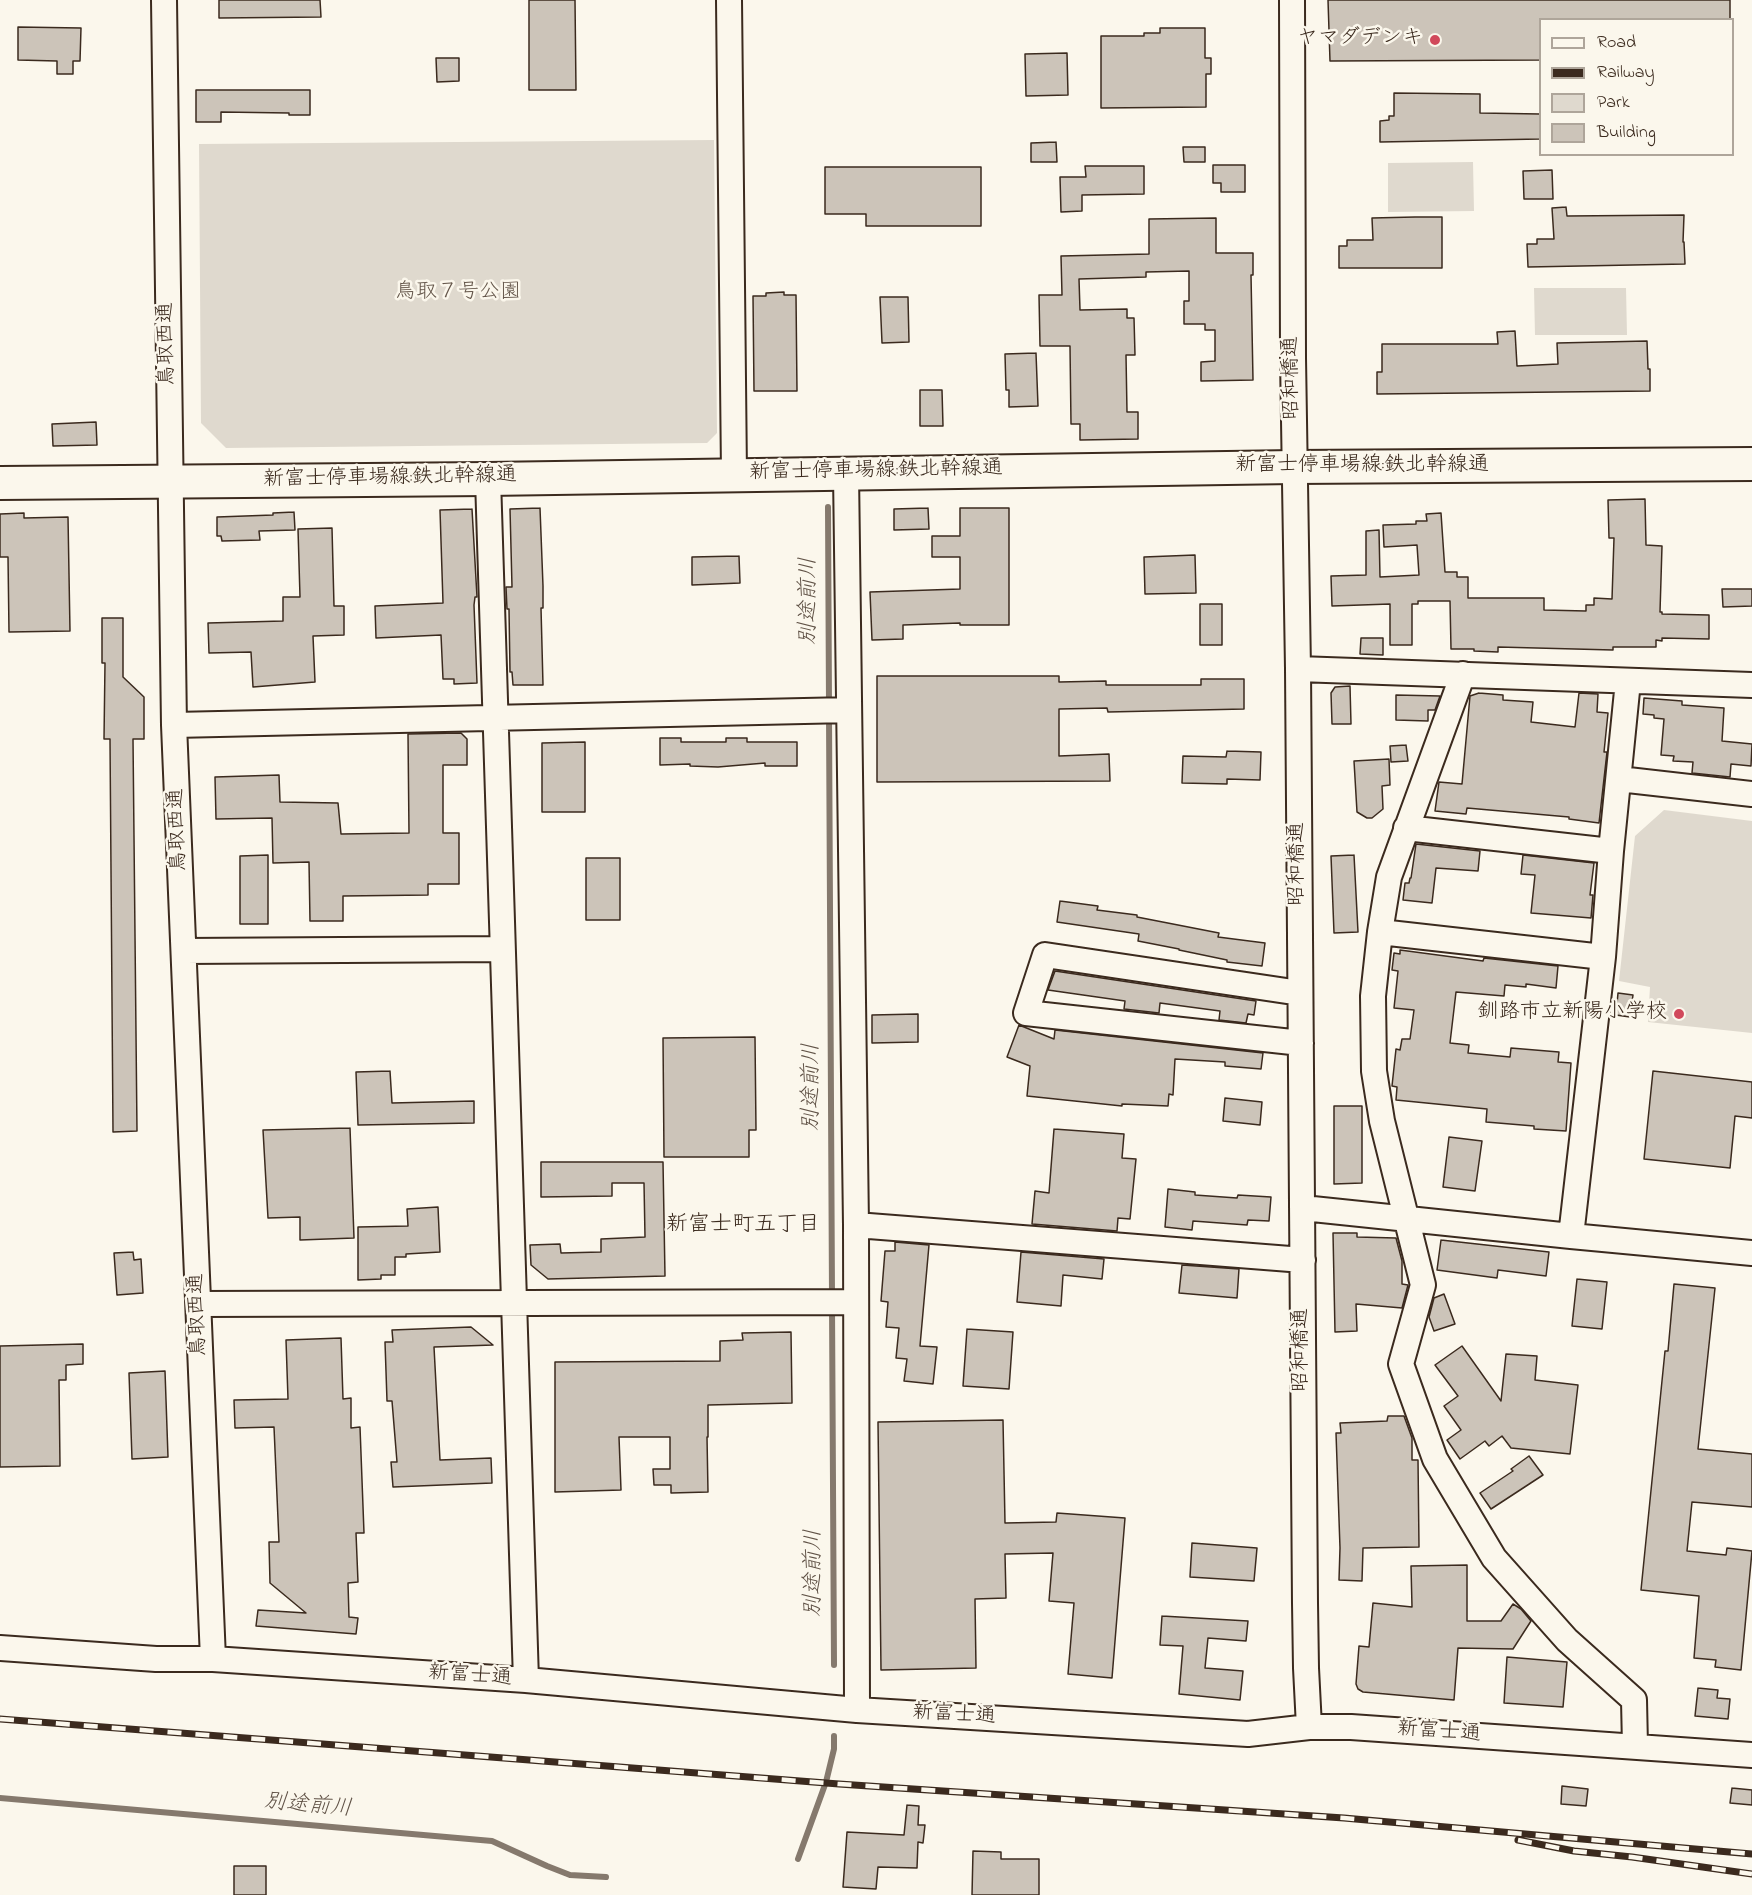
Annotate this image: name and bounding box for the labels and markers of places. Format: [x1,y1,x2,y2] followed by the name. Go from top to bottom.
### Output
[1297,27,1423,53] place label: ヤマダデンキ
[1428,33,1442,47] marker: ヤマダデンキ
[1478,1001,1667,1027] place label: 釧路市立新陽小学校
[1672,1007,1686,1021] marker: 釧路市立新陽小学校

